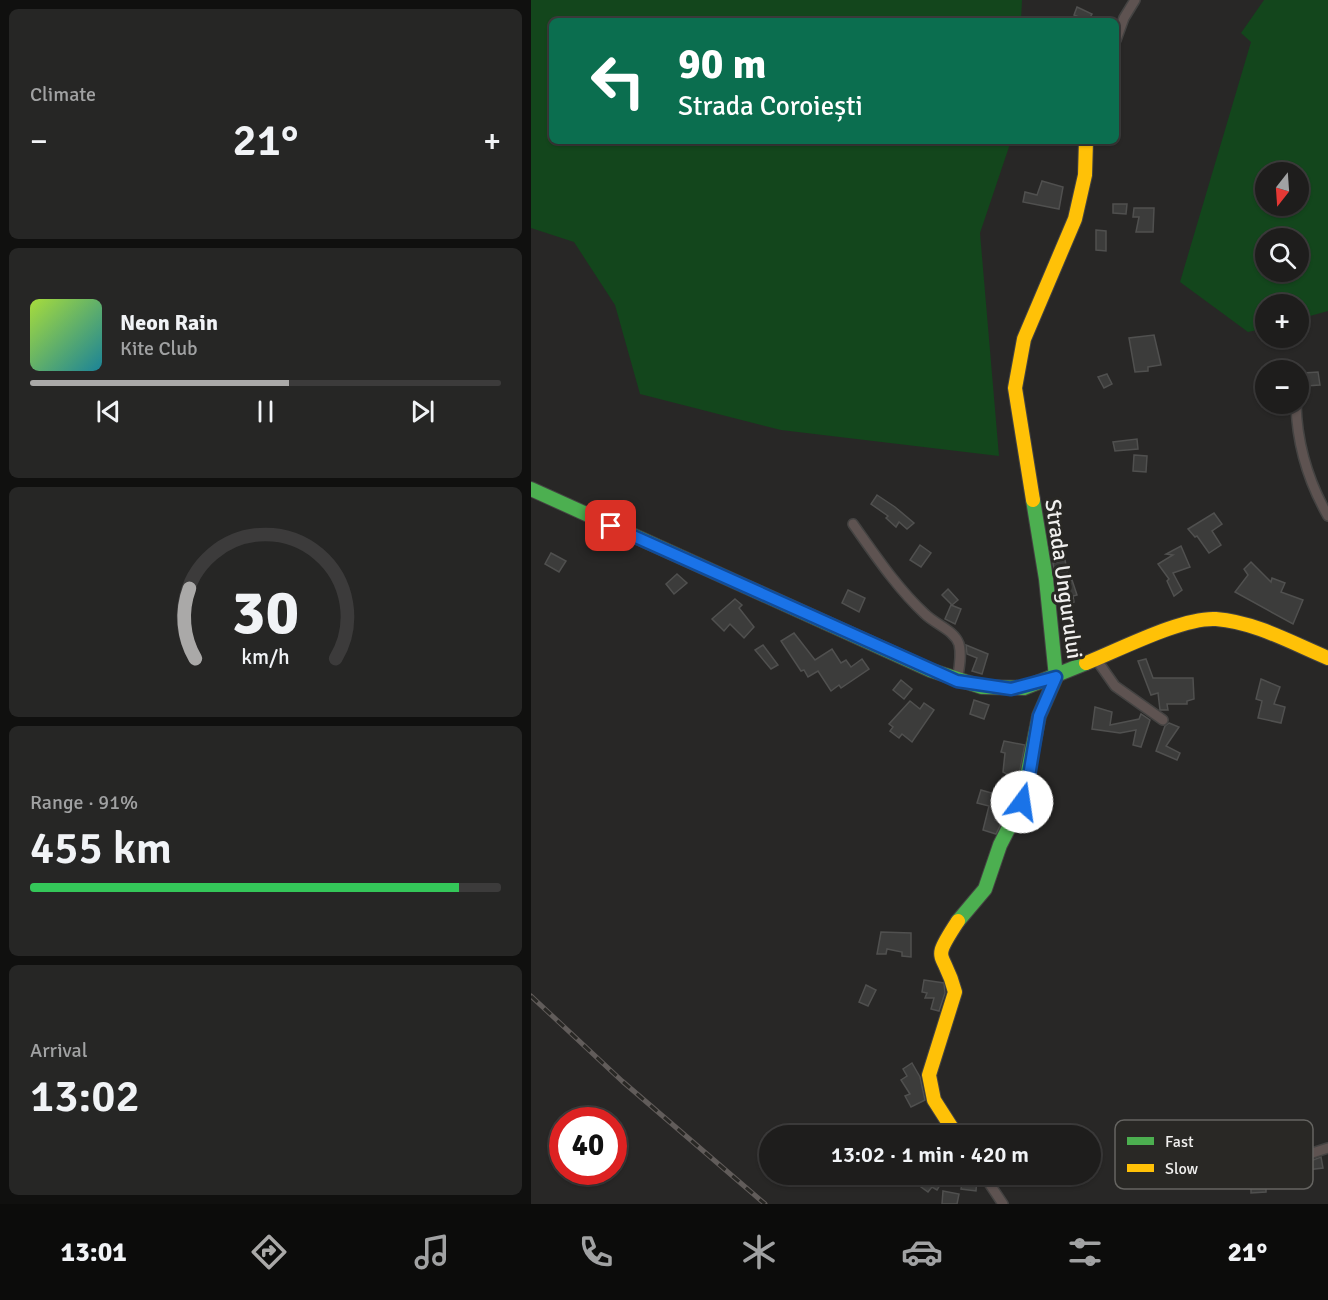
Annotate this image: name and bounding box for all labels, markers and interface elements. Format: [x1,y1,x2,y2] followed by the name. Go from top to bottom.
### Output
[678,39,767,90] text: 90 m
[579,42,657,120] icon: left
[30,82,96,107] text: Climate
[678,90,863,123] text: Strada Coroiești
[233,113,298,168] text: 21°
[30,121,48,162] text: −
[483,121,501,162] text: +
[1255,162,1309,216] north arrow
[1255,162,1309,414] map controls
[1255,228,1309,282] button: search
[1255,294,1309,348] button: +
[120,309,218,336] text: Neon Rain
[120,336,198,361] text: Kite Club
[1255,360,1309,414] button: −
[92,395,125,428] icon: previous
[249,395,282,428] icon: pause
[406,395,439,428] icon: next
[1039,497,1089,661] street label: Strada Ungurului
[585,500,636,551] pin
[594,509,627,542] icon: arrive
[232,574,299,651] text: 30
[241,644,290,670] text: km/h
[990,770,1054,834] position arrow
[30,790,138,815] text: Range · 91%
[30,821,172,876] text: 455 km
[30,1038,88,1063] text: Arrival
[30,1069,140,1124] text: 13:02
[549,1107,627,1185] speed limit sign: 40
[1115,1120,1313,1189] legend
[1165,1132,1194,1152] text: Fast
[831,1141,1029,1168] text: 13:02 · 1 min · 420 m
[1165,1159,1199,1179] text: Slow
[248,1231,290,1273] icon: directions
[411,1231,453,1273] icon: music
[575,1231,617,1273] icon: phone
[738,1231,780,1273] icon: climate
[901,1231,943,1273] icon: car
[1064,1231,1106,1273] icon: filters
[61,1236,127,1269] text: 13:01
[1227,1236,1267,1269] text: 21°

